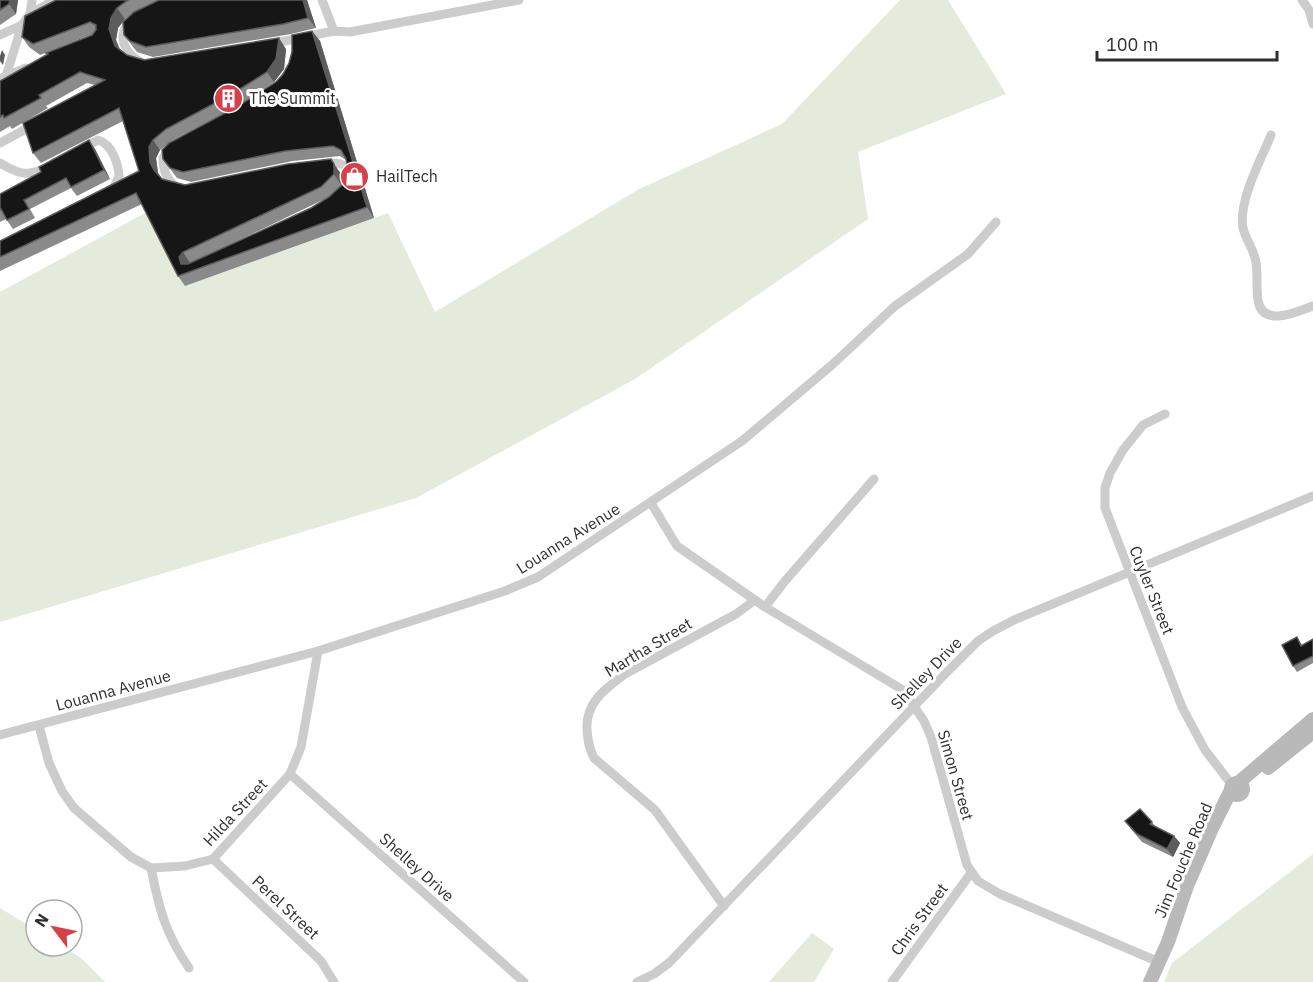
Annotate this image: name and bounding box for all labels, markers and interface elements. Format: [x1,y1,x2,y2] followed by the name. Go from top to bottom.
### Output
[1097,24,1277,62] scale bar
[1106,33,1158,56] text: 100 m
[212,82,244,114] building icon: The Summit
[249,88,336,108] place label: The Summit
[339,160,371,192] shop icon: HailTech
[376,166,438,186] place label: HailTech
[513,498,624,578] street label: Louanna Avenue
[1125,543,1179,637] street label: Cuyler Street
[601,613,695,681] street label: Martha Street
[886,632,966,714] street label: Shelley Drive
[53,665,173,715] street label: Louanna Avenue
[934,728,978,822] street label: Simon Street
[199,774,271,850] street label: Hilda Street
[1150,799,1216,921] street label: Jim Fouche Road
[376,828,459,906] street label: Shelley Drive
[248,871,324,943] street label: Perel Street
[886,879,952,959] street label: Chris Street
[24,898,84,958] north arrow
[30,910,53,930] text: N

